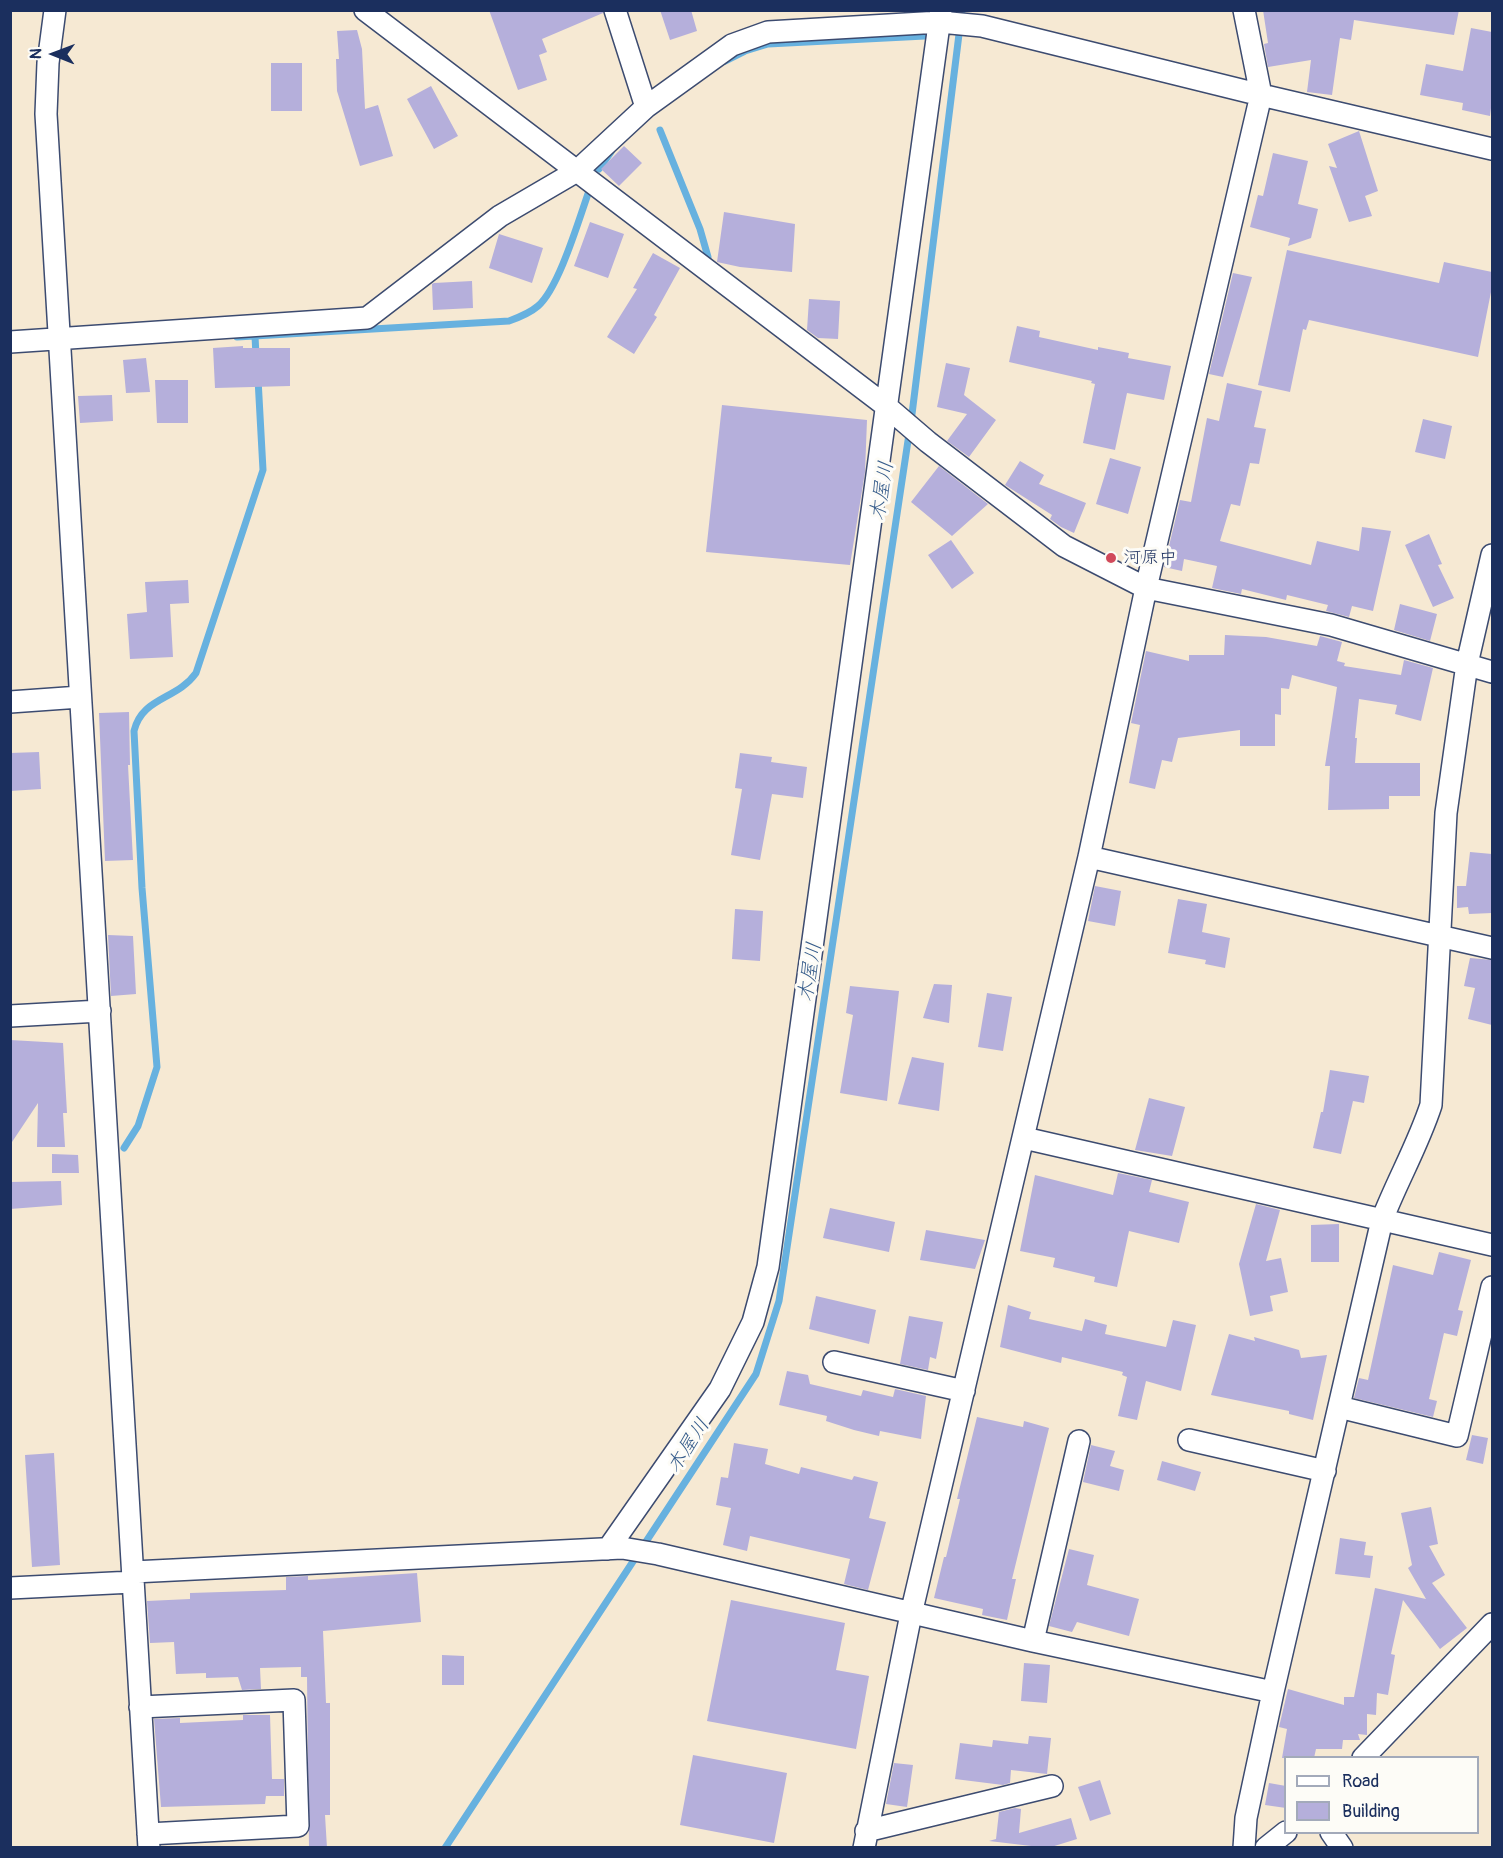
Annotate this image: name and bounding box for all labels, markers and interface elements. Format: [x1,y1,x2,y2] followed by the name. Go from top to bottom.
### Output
[24,24,84,84] north arrow
[26,48,46,59] text: N
[866,459,900,523] water label: 木屋川
[1123,547,1177,569] place label: 河原中
[1104,551,1118,565] marker: 河原中
[794,940,828,1004] water label: 木屋川
[663,1414,715,1478] water label: 木屋川
[1284,1756,1479,1834] legend
[1342,1770,1379,1793] text: Road
[1342,1800,1400,1823] text: Building

